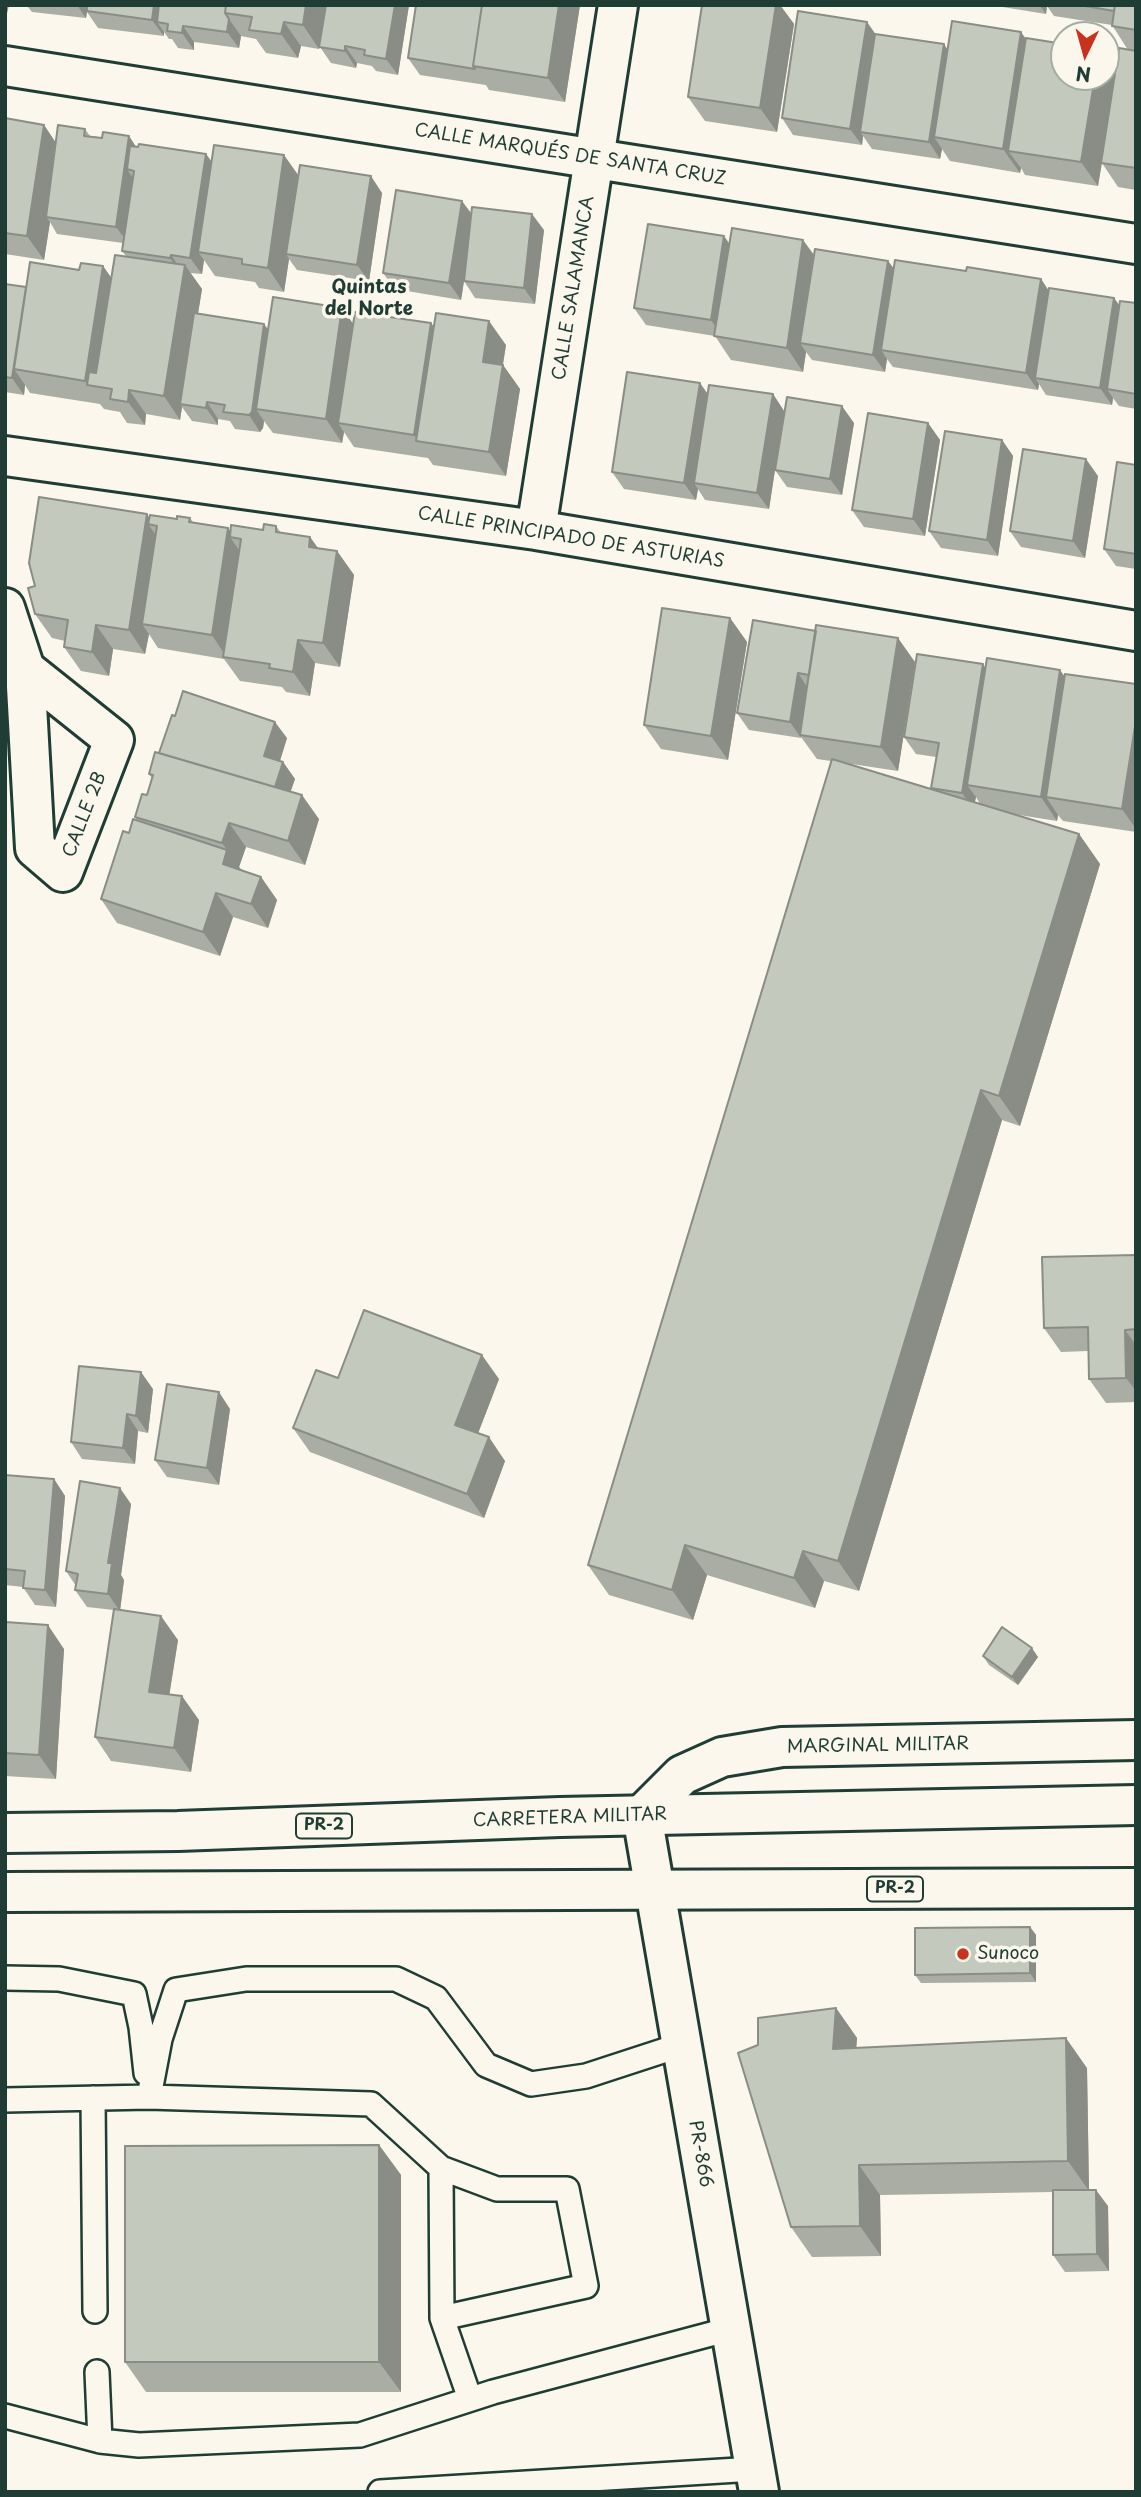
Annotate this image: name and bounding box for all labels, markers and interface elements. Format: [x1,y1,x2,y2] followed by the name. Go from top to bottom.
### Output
[1050,21,1120,91] north arrow
[1075,60,1092,90] text: N
[413,120,727,190] street label: CALLE MARQUÉS DE SANTA CRUZ
[549,194,599,382] street label: CALLE SALAMANCA
[325,277,413,321] district label: Quintas del Norte
[416,503,726,573] street label: CALLE PRINCIPADO DE ASTURIAS
[59,769,111,861] street label: CALLE 2B
[787,1734,969,1758] street label: MARGINAL MILITAR
[473,1804,667,1832] street label: CARRETERA MILITAR
[296,1814,352,1838] road number: PR-2
[867,1876,923,1901] road number: PR-2
[977,1943,1039,1965] place label: Sunoco
[955,1946,971,1962] marker: Sunoco
[684,2119,716,2189] street label: PR-866

